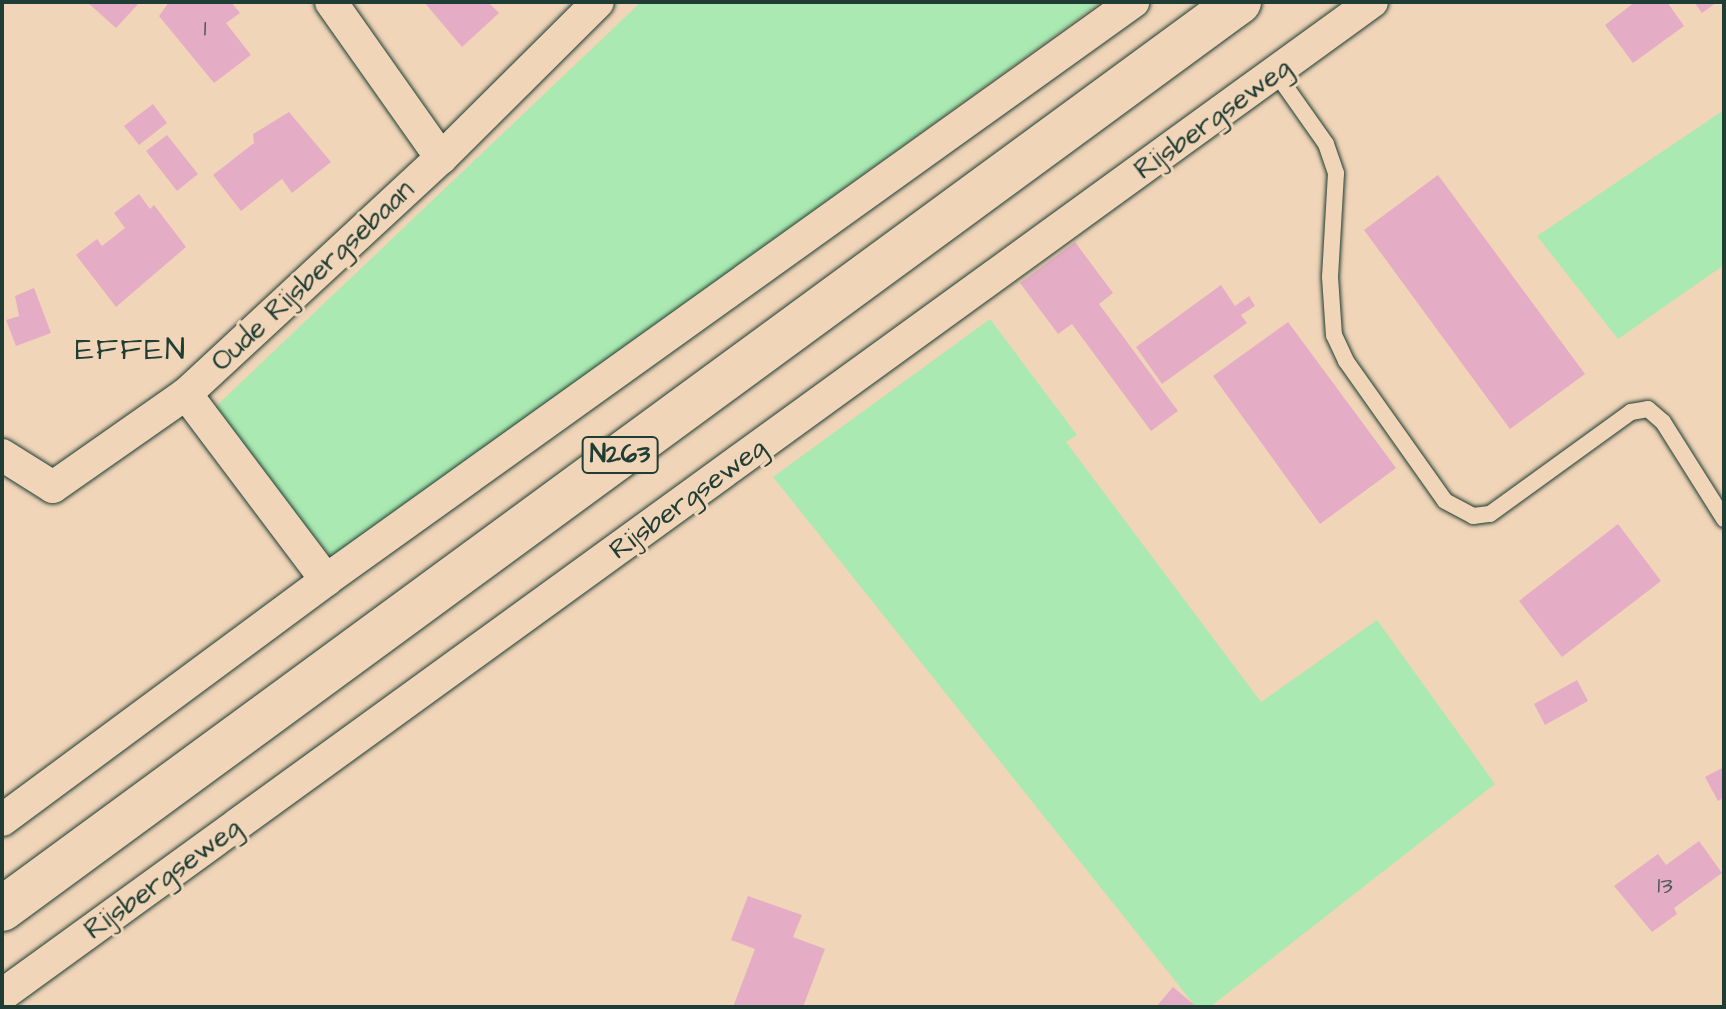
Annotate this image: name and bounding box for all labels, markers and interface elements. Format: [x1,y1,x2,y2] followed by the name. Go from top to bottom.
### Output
[203,16,207,44] house number: 1
[1128,51,1298,187] street label: Rijsbergseweg
[205,173,421,379] street label: Oude Rijsbergsebaan
[75,331,187,369] district label: EFFEN
[603,431,773,567] street label: Rijsbergseweg
[580,433,660,477] road number: N263
[78,811,248,947] street label: Rijsbergseweg
[1657,873,1673,901] house number: 13

